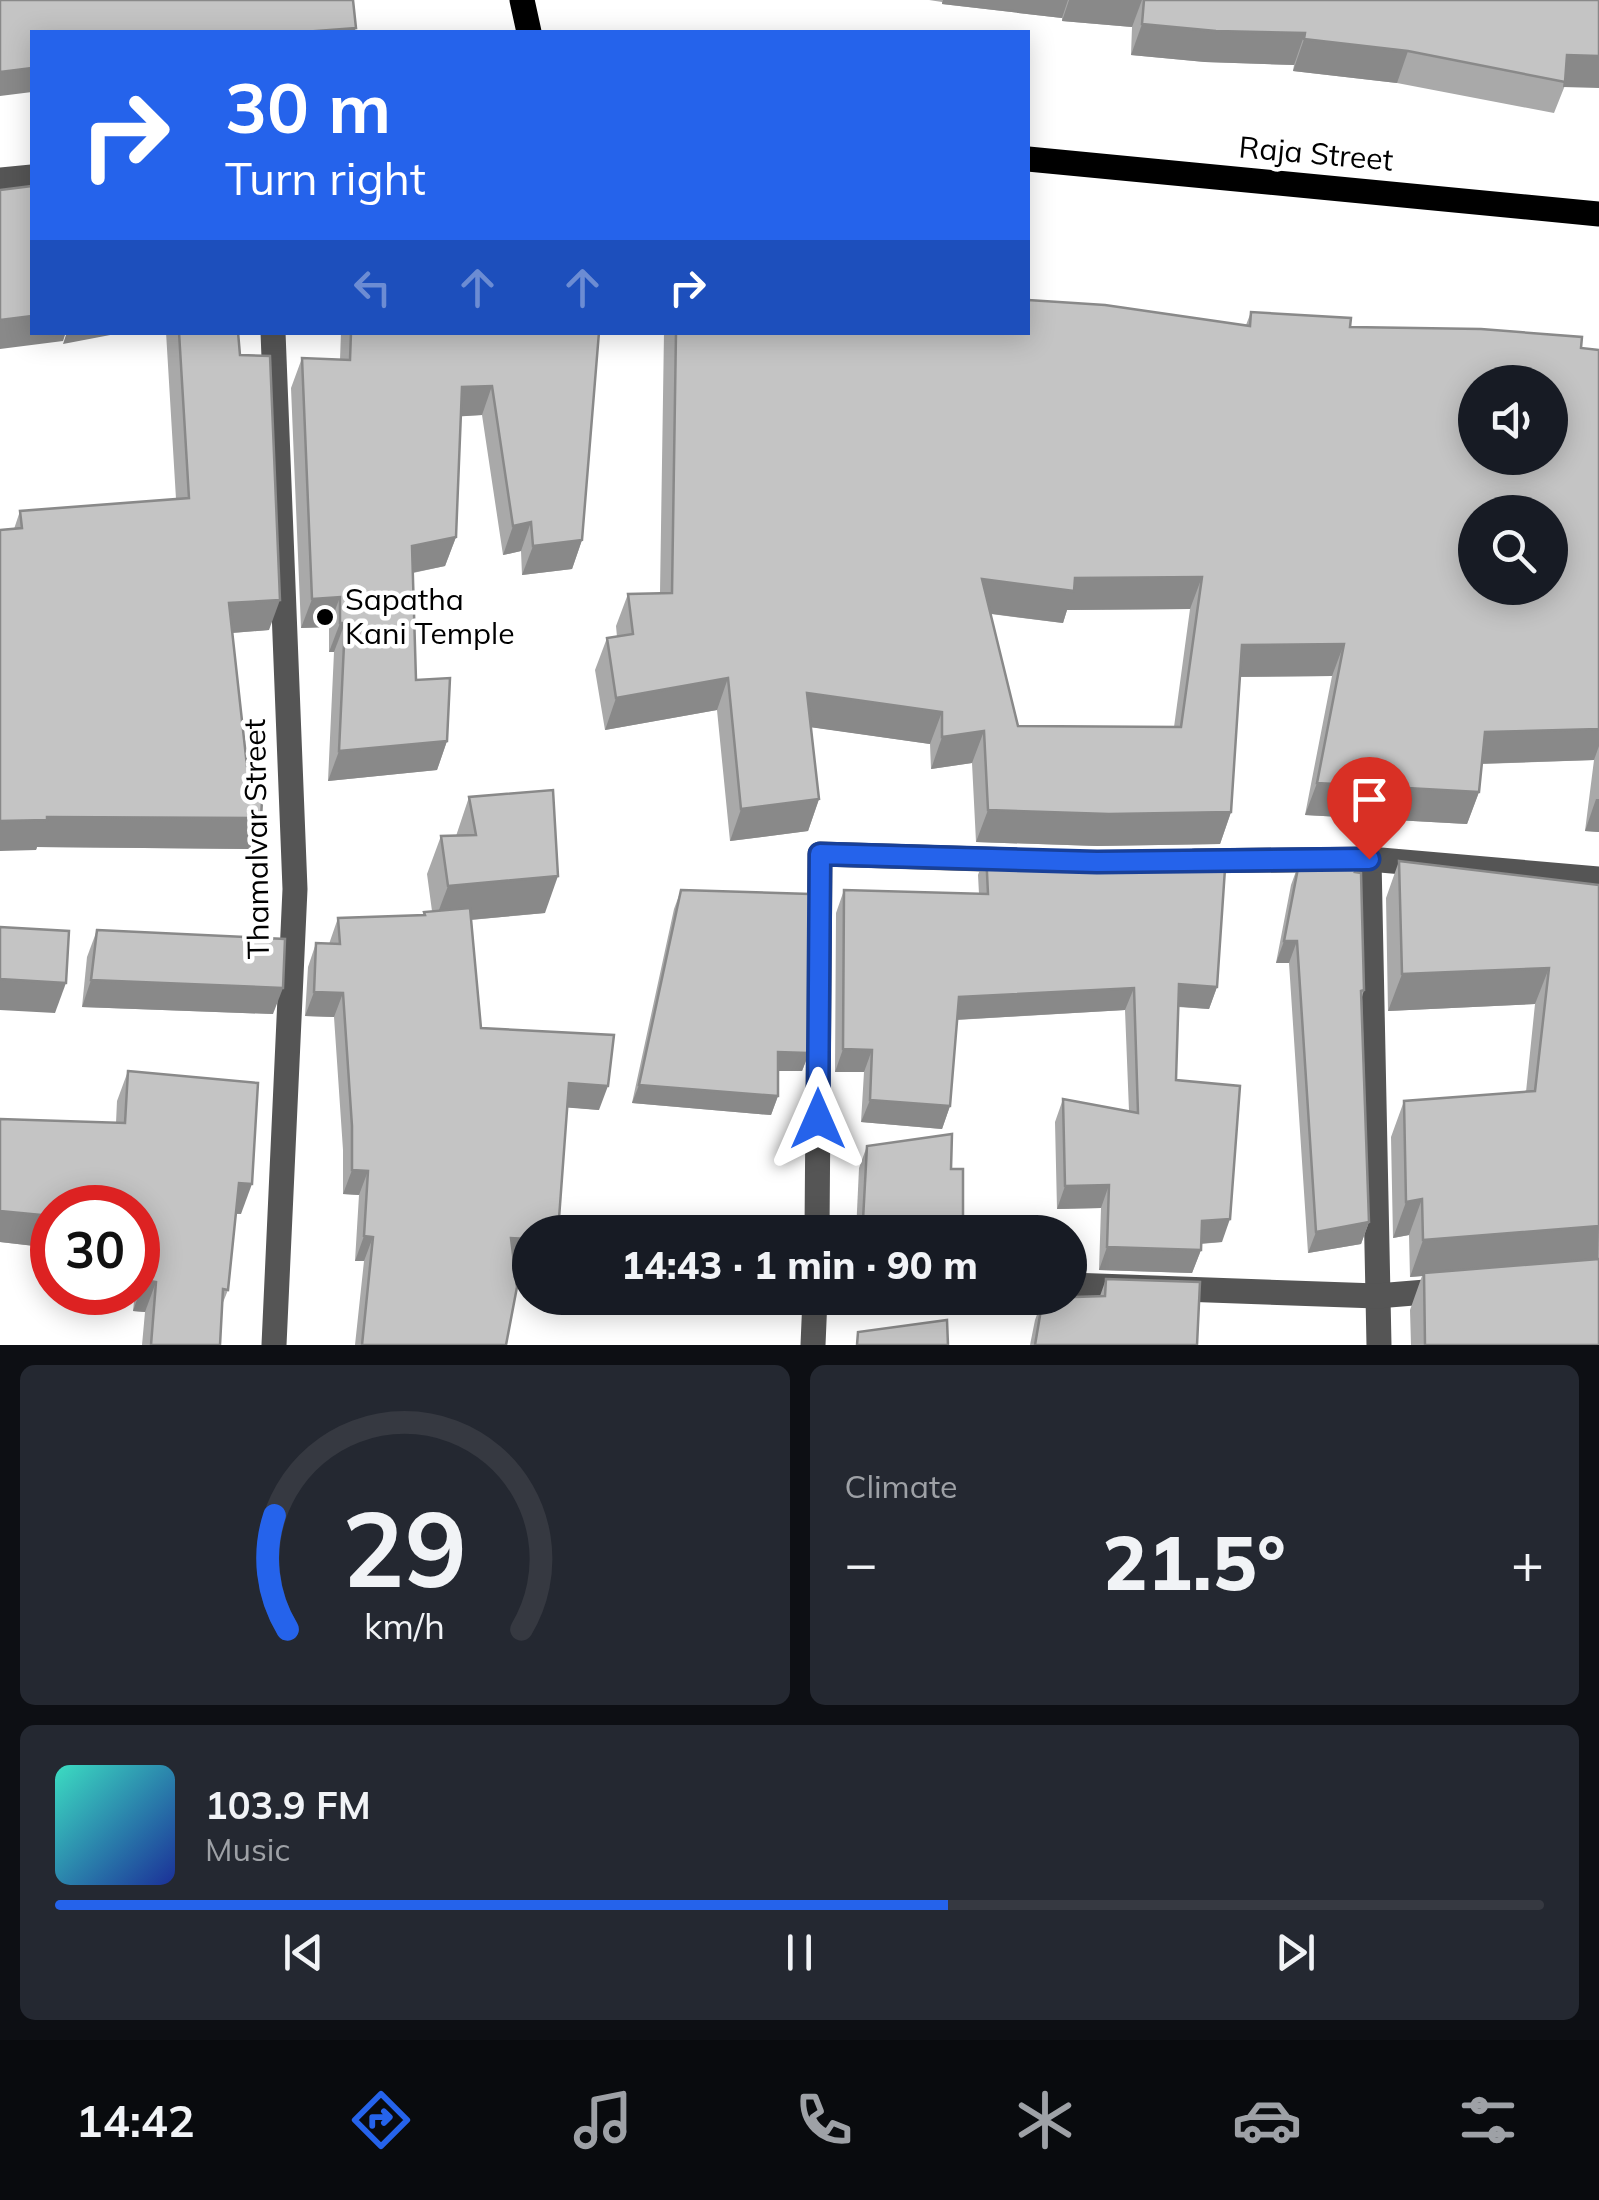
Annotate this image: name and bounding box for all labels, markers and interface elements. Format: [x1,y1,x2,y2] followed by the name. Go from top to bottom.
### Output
[225,63,391,151] text: 30 m
[60,70,190,200] icon: right
[1237,127,1395,179] street label: Raja Street
[225,150,426,206] text: Turn right
[345,260,400,315] icon: left
[450,260,505,315] icon: ahead
[555,260,610,315] icon: ahead
[660,260,715,315] icon: right
[1458,365,1568,605] map controls
[1458,365,1568,475] button: sound
[1458,495,1568,605] button: search
[345,580,515,652] place label: Sapatha Kani Temple
[314,606,336,628] marker: Sapatha Kani Temple
[235,718,277,960] street label: Thamalvar Street
[1327,757,1412,860] pin
[1342,772,1397,827] icon: arrive
[766,1067,870,1171] position arrow
[30,1185,160,1315] speed limit sign: 30
[621,1241,978,1289] text: 14:43 · 1 min · 90 m
[845,1466,957,1506] text: Climate
[342,1482,467,1613] text: 29
[1103,1515,1286,1609] text: 21.5°
[845,1528,878,1597] text: −
[1511,1528,1544,1597] text: +
[364,1603,445,1648] text: km/h
[205,1781,371,1829] text: 103.9 FM
[205,1829,290,1869] text: Music
[276,1925,331,1980] icon: previous
[772,1925,827,1980] icon: pause
[1268,1925,1323,1980] icon: next
[346,2085,416,2155] icon: directions
[568,2085,638,2155] icon: music
[789,2085,859,2155] icon: phone
[1010,2085,1080,2155] icon: climate
[1232,2085,1302,2155] icon: car
[1453,2085,1523,2155] icon: filters
[76,2092,195,2148] text: 14:42

